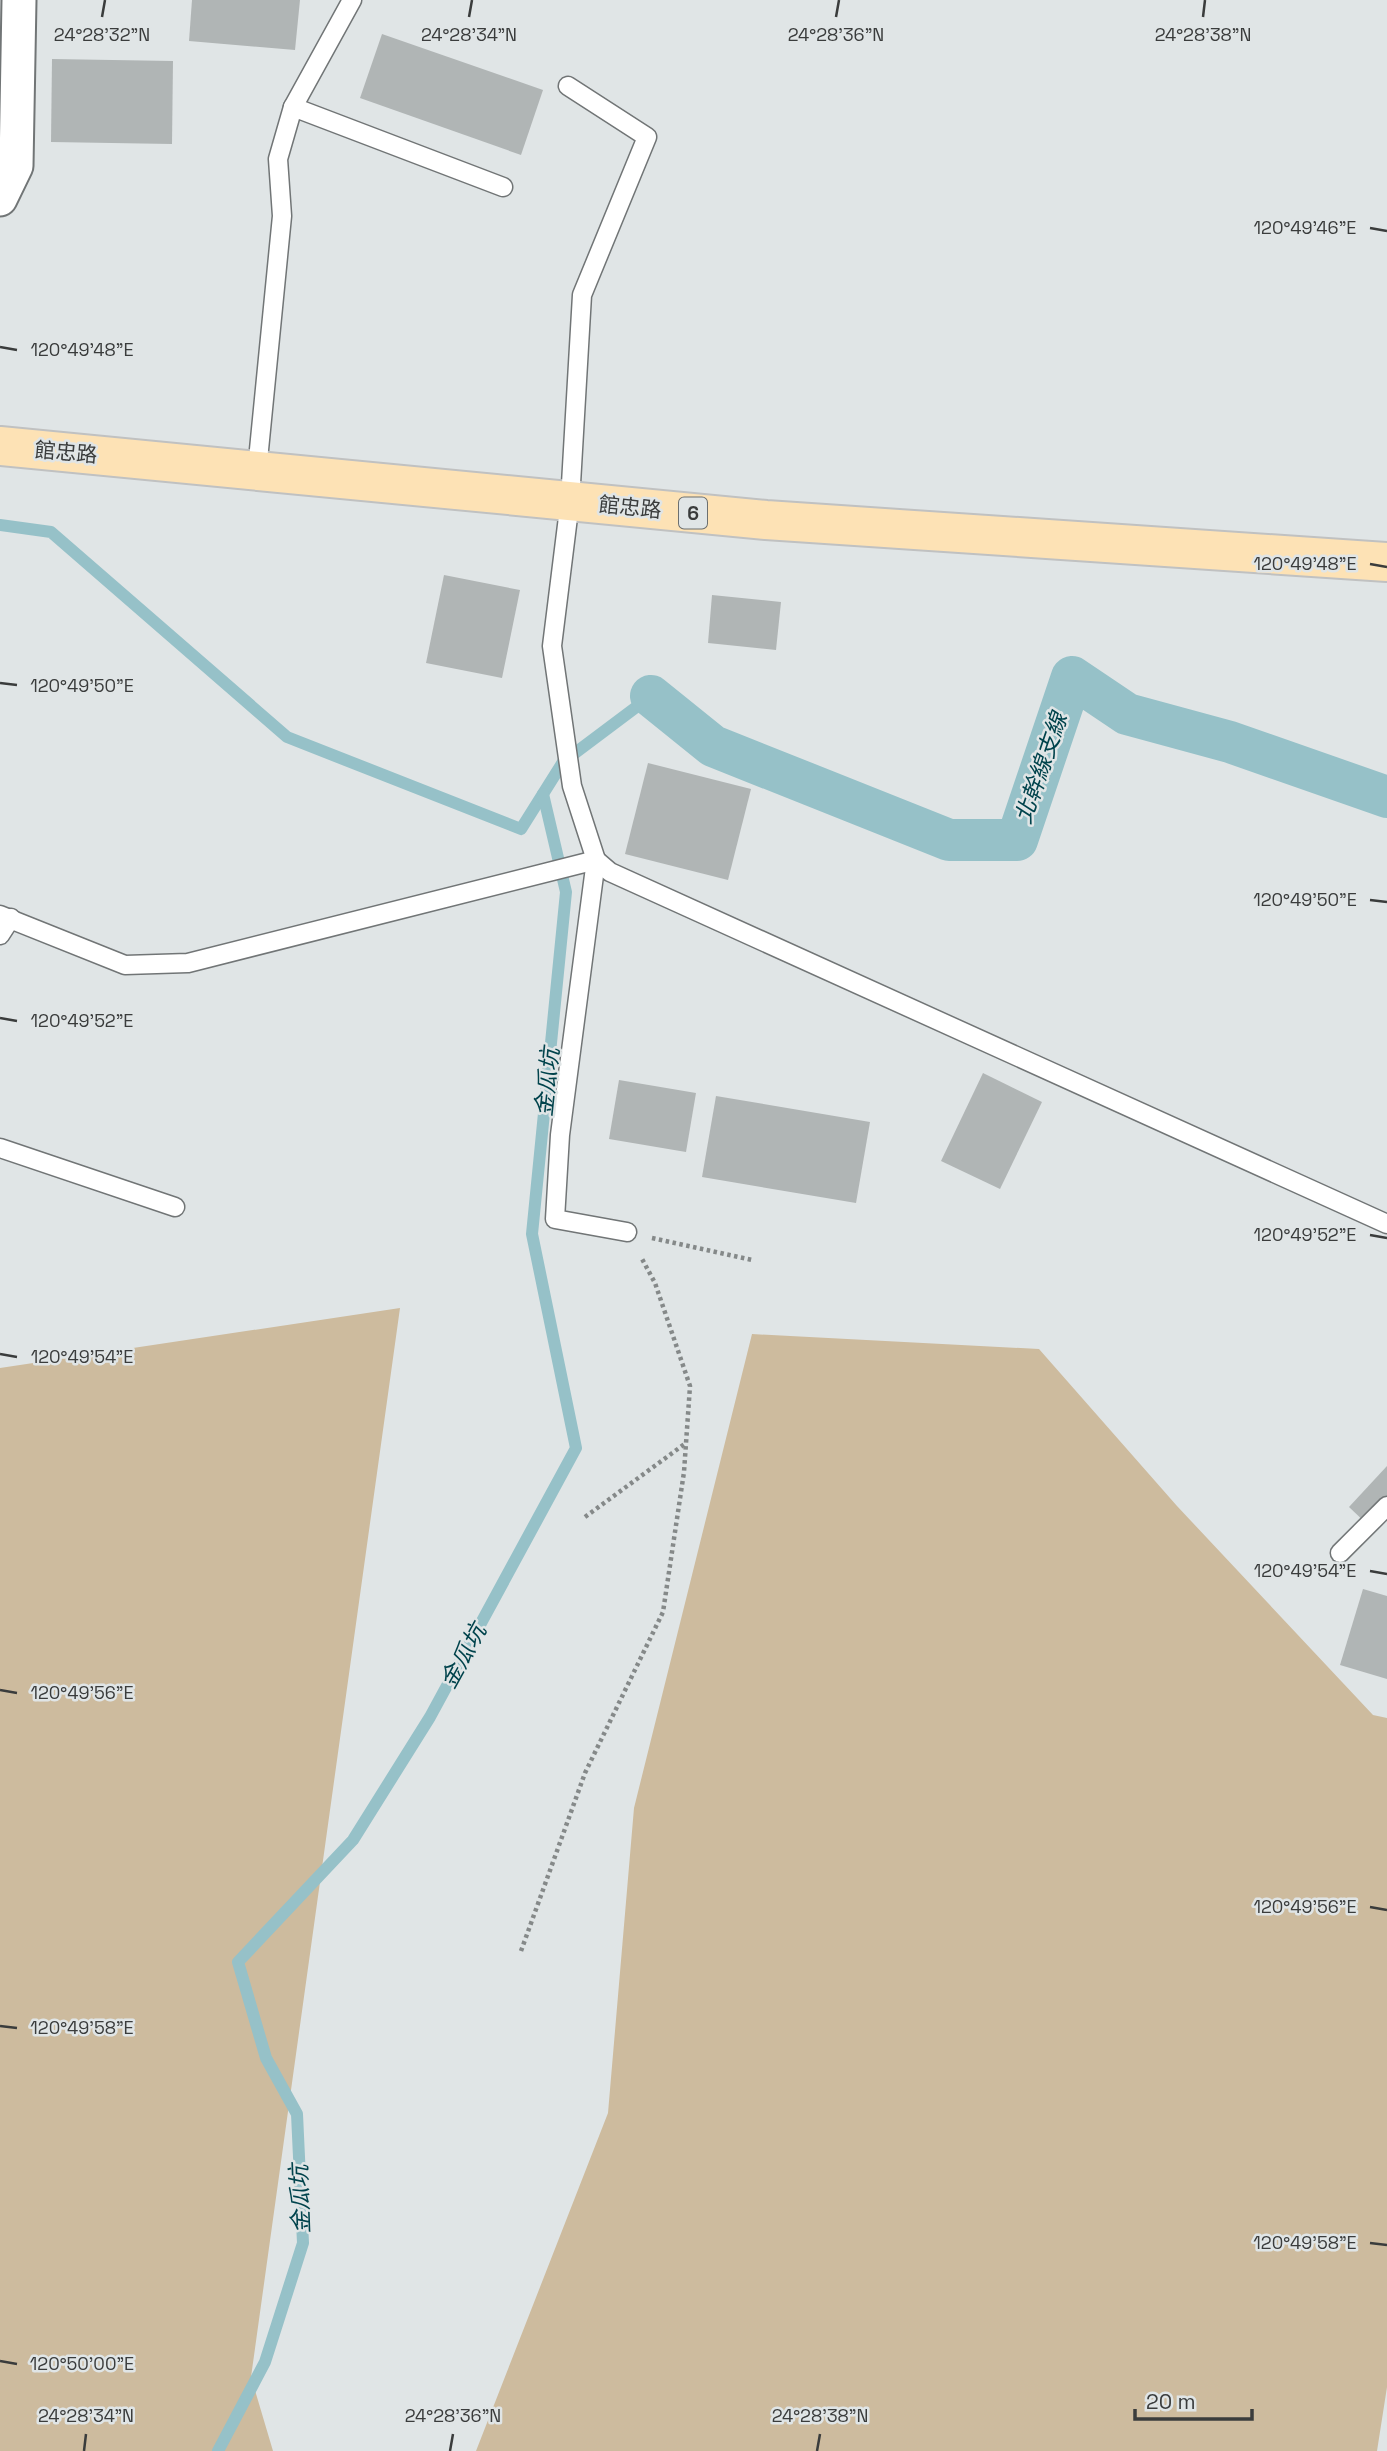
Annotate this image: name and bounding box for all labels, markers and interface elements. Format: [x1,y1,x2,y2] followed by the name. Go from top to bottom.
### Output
[54,23,150,46] text: 24°28'32"N
[421,23,517,46] text: 24°28'34"N
[788,23,884,46] text: 24°28'36"N
[1155,23,1251,46] text: 24°28'38"N
[1254,216,1356,239] text: 120°49'46"E
[30,338,134,361] text: 120°49'48"E
[33,436,99,468] street label: 館忠路
[597,490,663,524] street label: 館忠路
[679,498,707,528] road number: 6
[1253,552,1357,575] text: 120°49'48"E
[30,674,134,697] text: 120°49'50"E
[1008,706,1075,827] water label: 北幹線支線
[1253,888,1357,911] text: 120°49'50"E
[31,1009,133,1032] text: 120°49'52"E
[528,1043,566,1118] water label: 金瓜坑
[1254,1223,1356,1246] text: 120°49'52"E
[31,1345,133,1368] text: 120°49'54"E
[1254,1559,1356,1582] text: 120°49'54"E
[433,1616,494,1693] water label: 金瓜坑
[30,1681,134,1704] text: 120°49'56"E
[1253,1895,1357,1918] text: 120°49'56"E
[30,2016,134,2039] text: 120°49'58"E
[284,2161,316,2234] water label: 金瓜坑
[1253,2231,1357,2254] text: 120°49'58"E
[30,2352,134,2375] text: 120°50'00"E
[1135,2378,1252,2422] scale bar
[1146,2388,1196,2415] text: 20 m
[38,2404,134,2427] text: 24°28'34"N
[405,2404,501,2427] text: 24°28'36"N
[772,2404,868,2427] text: 24°28'38"N

